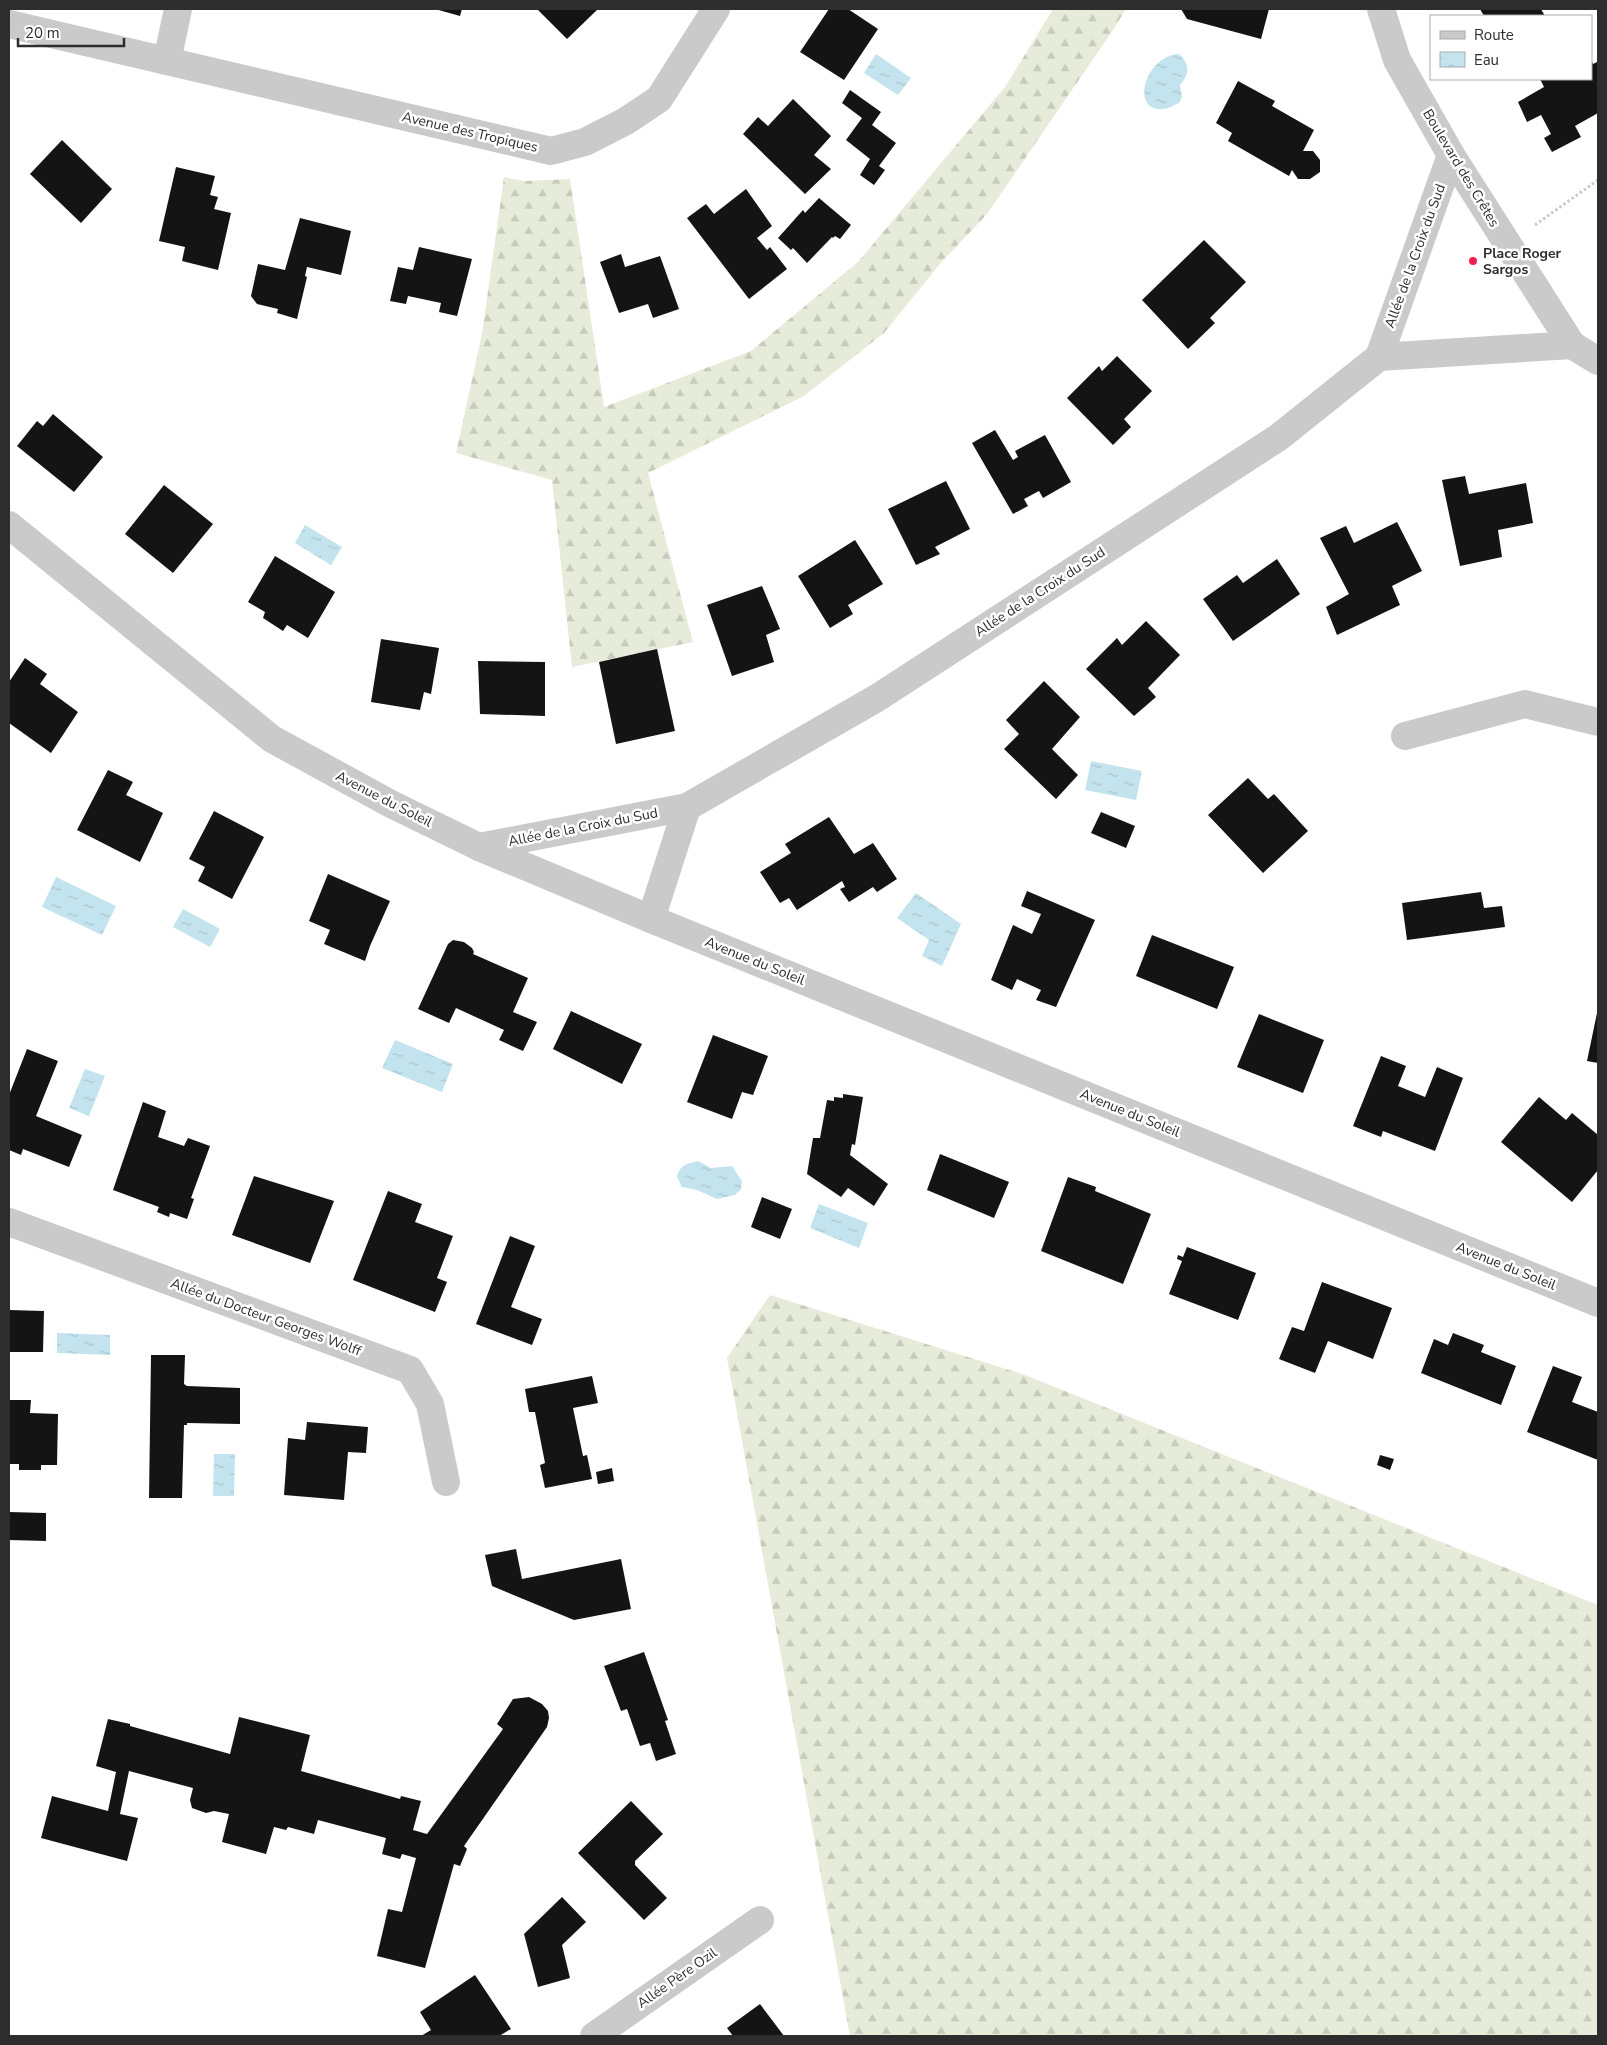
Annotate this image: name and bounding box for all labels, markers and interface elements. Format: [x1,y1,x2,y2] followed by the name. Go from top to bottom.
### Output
[18,15,124,47] scale bar
[1430,15,1592,80] legend
[25,23,60,43] text: 20 m
[1474,25,1514,45] text: Route
[1474,50,1499,70] text: Eau
[1418,105,1504,231] street label: Boulevard des Crêtes
[400,107,540,157] street label: Avenue des Tropiques
[1380,181,1450,331] street label: Allée de la Croix du Sud
[1483,244,1562,279] place label: Place Roger Sargos
[1467,255,1479,267] marker: Place Roger Sargos
[971,543,1109,641] street label: Allée de la Croix du Sud
[332,766,436,832] street label: Avenue du Soleil
[507,803,659,851] street label: Allée de la Croix du Sud
[702,932,809,990] street label: Avenue du Soleil
[1077,1084,1184,1142] street label: Avenue du Soleil
[1453,1237,1560,1295] street label: Avenue du Soleil
[168,1274,364,1361] street label: Allée du Docteur Georges Wolff
[633,1943,721,2013] street label: Allée Père Ozil

